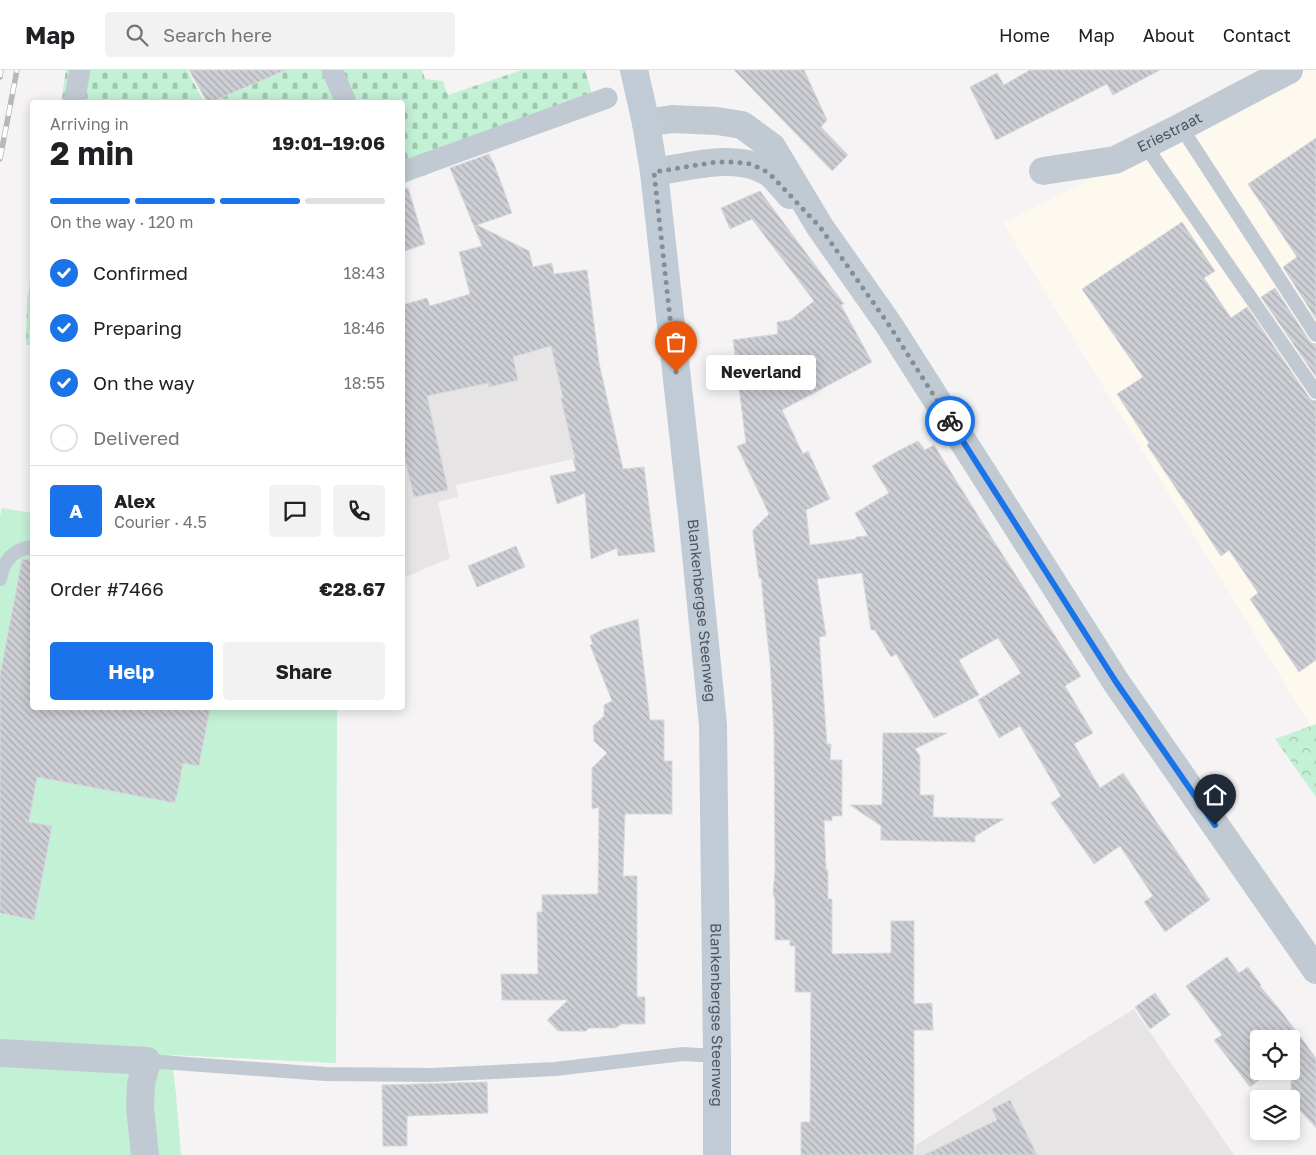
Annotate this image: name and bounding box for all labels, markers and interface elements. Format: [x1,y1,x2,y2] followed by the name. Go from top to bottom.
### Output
[105,12,455,57] search box
[25,20,75,49] text: Map
[123,21,151,49] icon: search
[163,23,272,46] text: Search here
[999,24,1050,46] text: Home
[1078,24,1115,46] text: Map
[1143,24,1195,46] text: About
[1223,24,1291,46] text: Contact
[1134,108,1205,156] street label: Eriestraat
[50,114,129,134] text: Arriving in
[273,131,385,154] text: 19:01–19:06
[50,134,134,172] text: 2 min
[50,212,193,232] text: On the way · 120 m
[50,259,78,287] icon: check
[93,261,188,284] text: Confirmed
[344,263,385,283] text: 18:43
[50,314,78,342] icon: check
[93,316,182,339] text: Preparing
[343,318,385,338] text: 18:46
[655,321,697,372] pin
[662,328,690,356] icon: bag
[706,354,816,390] callout: Neverland
[721,362,801,382] text: Neverland
[50,369,78,397] icon: check
[93,371,195,394] text: On the way
[344,373,385,393] text: 18:55
[925,396,975,446] courier
[936,407,964,435] icon: bike
[93,426,180,449] text: Delivered
[269,485,321,537] button: chat
[333,485,385,537] button: phone
[114,489,155,512] text: Alex
[69,499,83,522] text: A
[114,512,207,532] text: Courier · 4.5
[685,518,721,703] street label: Blankenbergse Steenweg
[50,577,164,600] text: Order #7466
[319,577,385,600] text: €28.67
[50,642,213,700] button: Help
[223,642,385,700] button: Share
[1194,774,1236,825] pin
[1201,781,1229,809] icon: home
[707,923,727,1107] street label: Blankenbergse Steenweg
[1250,1030,1300,1140] map controls
[1250,1030,1300,1080] button: locate
[1250,1090,1300,1140] button: layers

